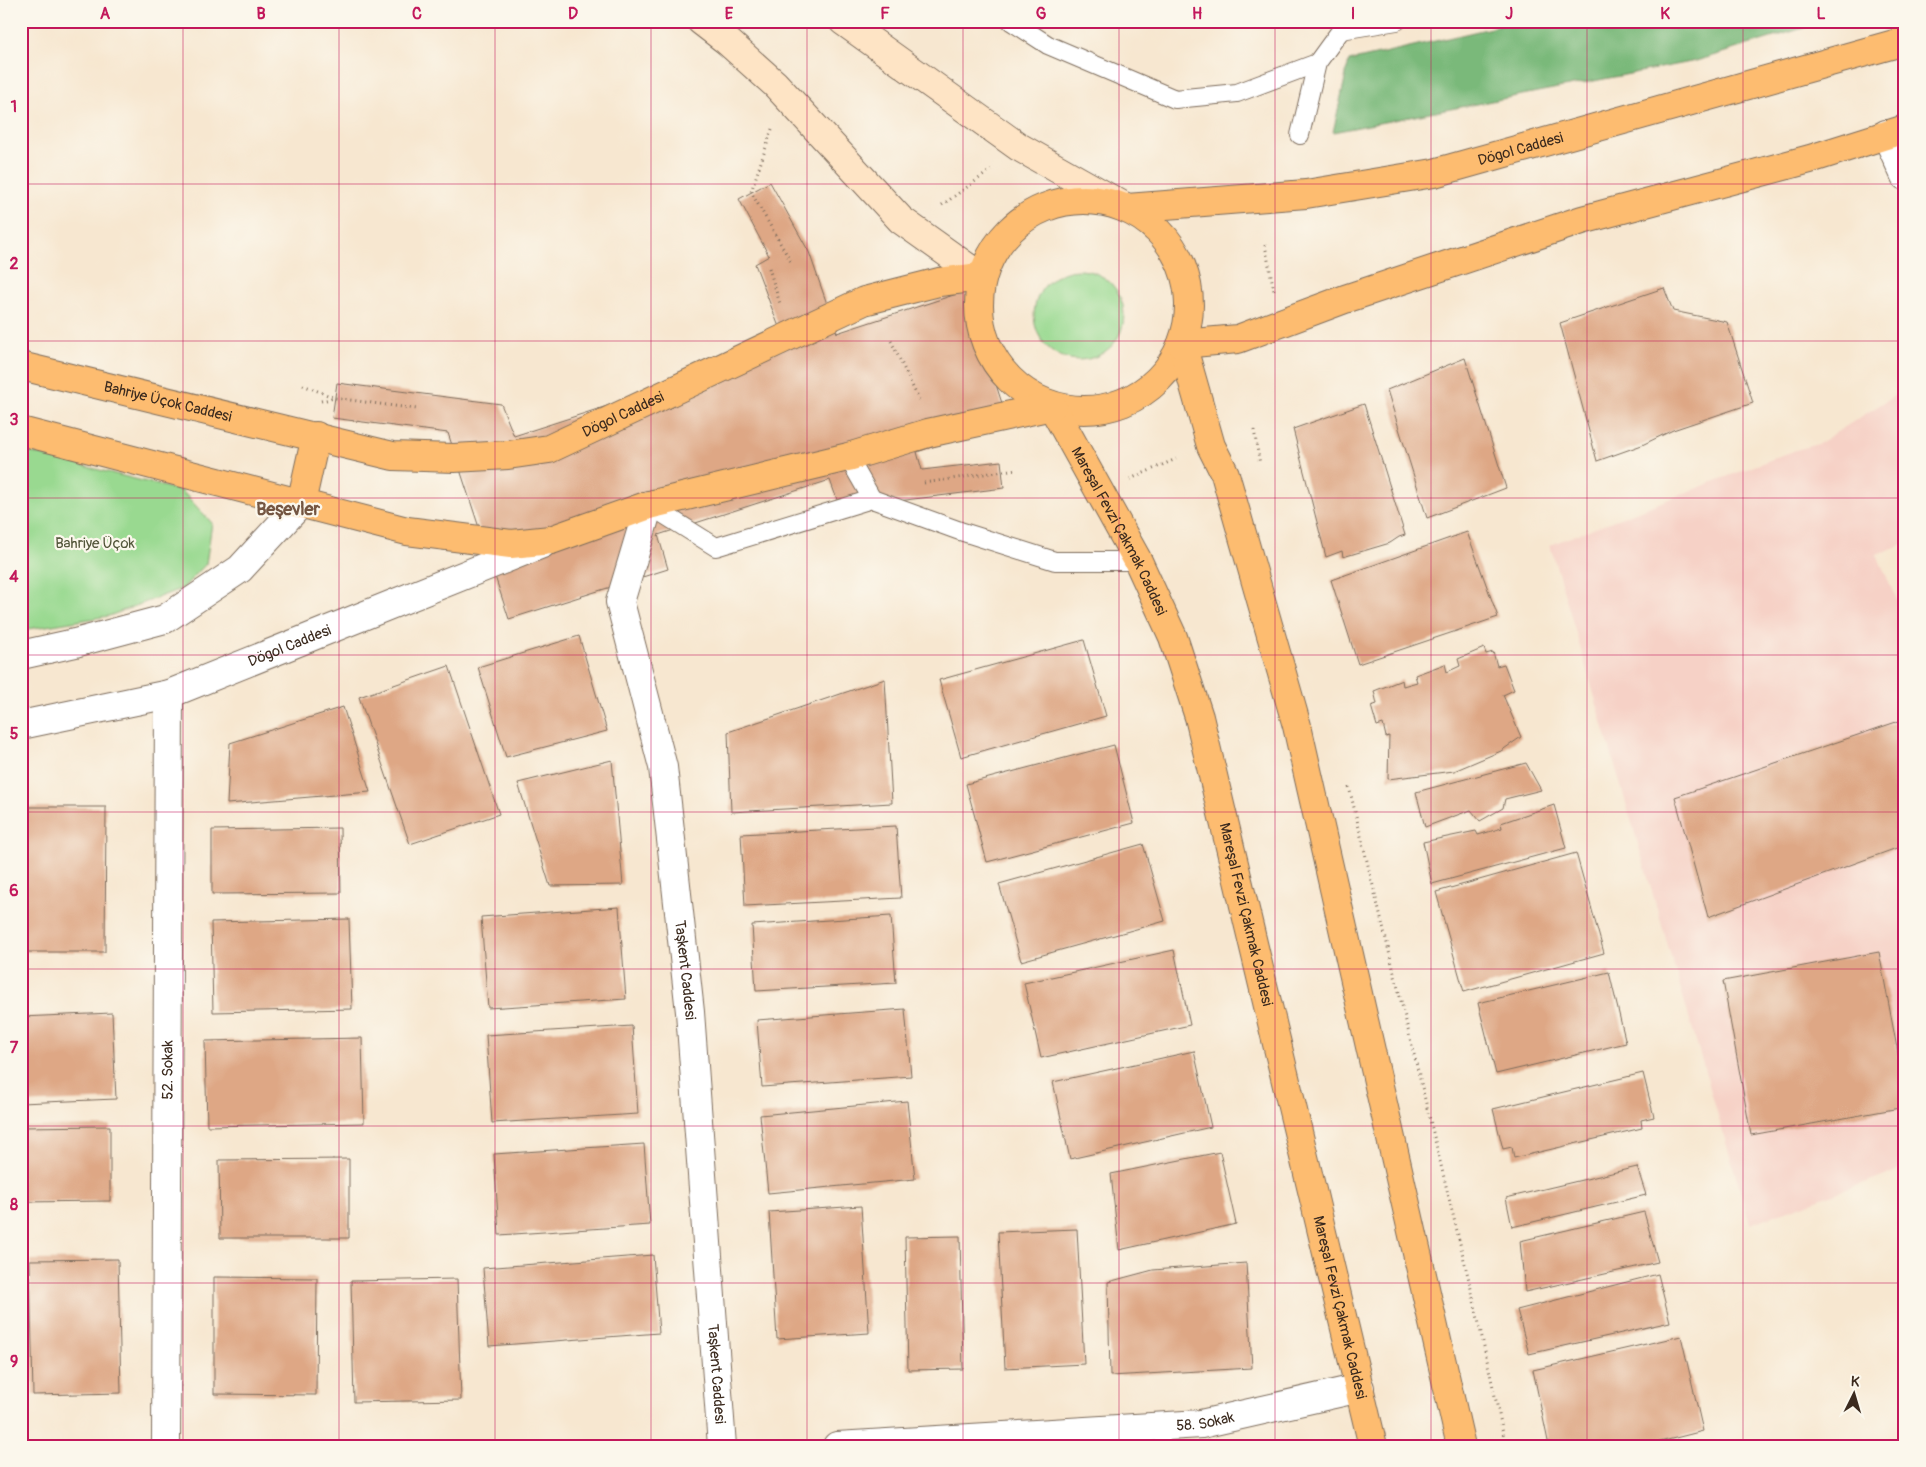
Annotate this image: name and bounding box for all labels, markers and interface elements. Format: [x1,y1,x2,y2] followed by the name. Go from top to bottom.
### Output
[100,4,111,24] text: A
[256,4,266,24] text: B
[412,4,422,24] text: C
[568,4,578,24] text: D
[725,4,734,24] text: E
[880,4,890,24] text: F
[1036,4,1047,24] text: G
[1192,4,1202,24] text: H
[1351,4,1355,24] text: I
[1505,4,1513,24] text: J
[1660,4,1670,24] text: K
[1816,4,1826,24] text: L
[11,97,17,117] text: 1
[1475,128,1566,170] street label: Dögol Caddesi
[10,254,19,274] text: 2
[102,377,234,426] street label: Bahriye Üçok Caddesi
[579,387,667,442] street label: Dögol Caddesi
[10,410,19,430] text: 3
[1067,443,1171,619] street label: Mareşal Fevzi Çakmak Caddesi
[256,498,320,521] district label: Beşevler
[55,534,136,553] park label: Bahriye Üçok
[9,567,19,587] text: 4
[245,620,334,671] street label: Dögol Caddesi
[10,724,19,744] text: 5
[1215,821,1277,1008] street label: Mareşal Fevzi Çakmak Caddesi
[9,881,19,901] text: 6
[670,919,700,1021] street label: Taşkent Caddesi
[10,1038,19,1058] text: 7
[158,1040,177,1100] street label: 52. Sokak
[10,1195,18,1215] text: 8
[1309,1214,1371,1401] street label: Mareşal Fevzi Çakmak Caddesi
[704,1323,730,1425] street label: Taşkent Caddesi
[10,1352,18,1372] text: 9
[1828,1370,1878,1420] north arrow
[1850,1373,1861,1390] text: K
[1176,1407,1237,1435] street label: 58. Sokak

